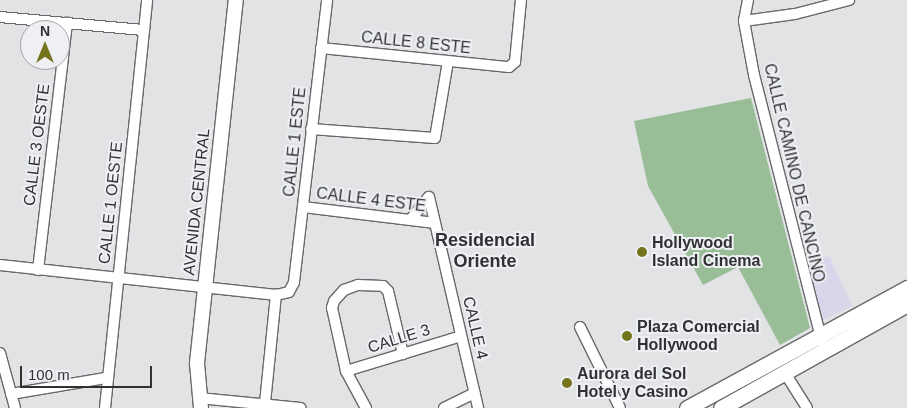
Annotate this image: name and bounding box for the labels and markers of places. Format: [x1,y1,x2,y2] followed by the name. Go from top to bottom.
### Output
[652,233,760,271] place label: Hollywood Island Cinema
[636,246,648,258] marker: Hollywood Island Cinema
[637,317,760,355] place label: Plaza Comercial Hollywood
[621,330,633,342] marker: Plaza Comercial Hollywood
[577,364,688,402] place label: Aurora del Sol Hotel y Casino
[561,377,573,389] marker: Aurora del Sol Hotel y Casino

